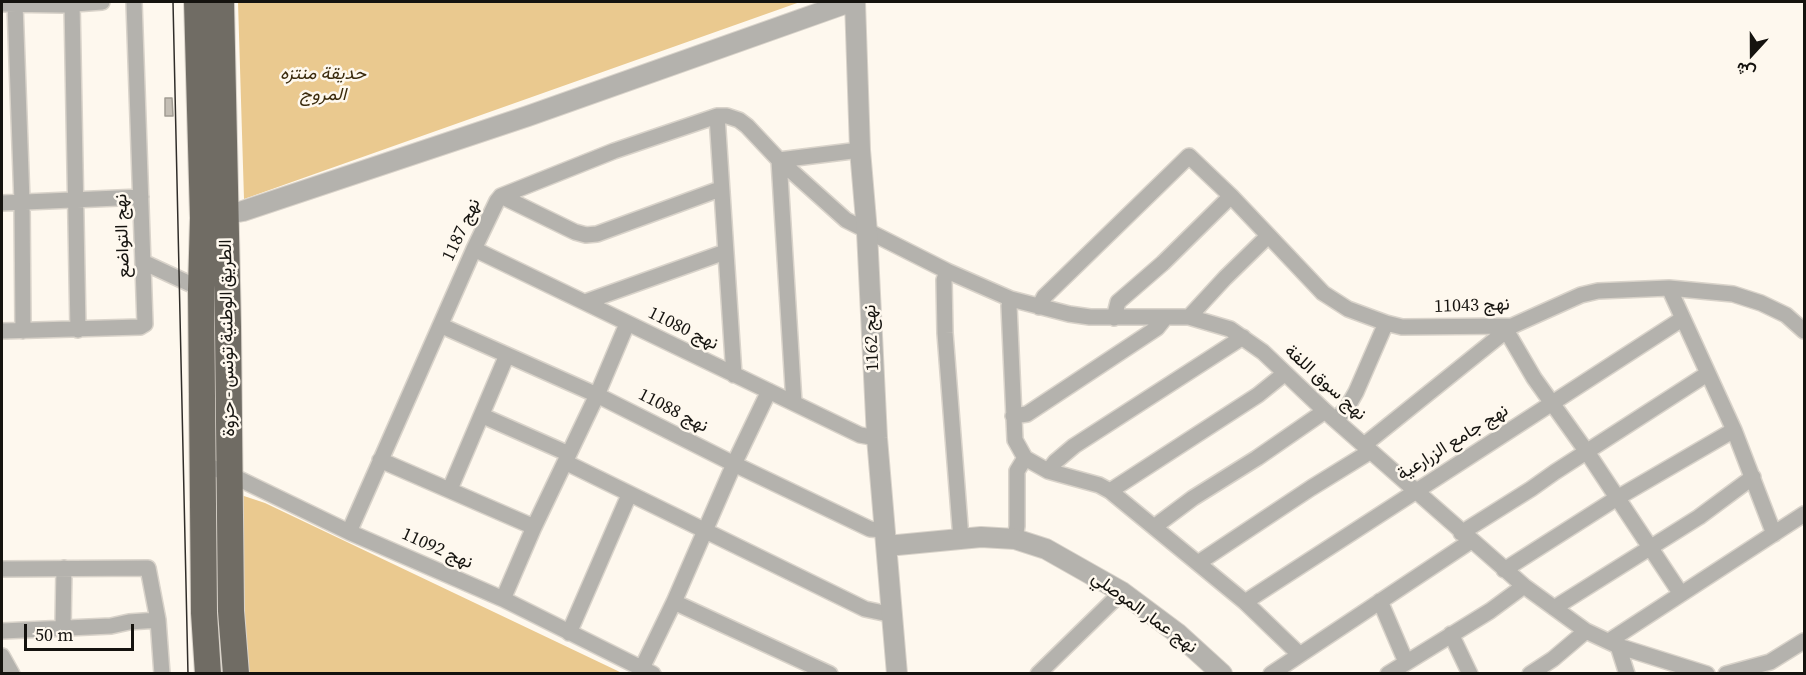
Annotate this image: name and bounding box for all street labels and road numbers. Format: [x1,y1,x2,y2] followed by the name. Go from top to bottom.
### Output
[111,193,135,279] street label: نهج التواضع
[438,195,486,265] street label: نهج 1187
[215,239,241,437] street label: الطريق الوطنية تونس - حزوة
[1434,294,1510,318] street label: نهج 11043
[644,303,722,355] street label: نهج 11080
[859,304,885,372] street label: نهج 1162
[1280,341,1370,425] street label: نهج سوق اللفة
[634,384,712,438] street label: نهج 11088
[1393,400,1513,486] street label: نهج جامع الزرارعية
[398,524,476,574] street label: نهج 11092
[1087,567,1201,659] street label: نهج عمار الموصلي

